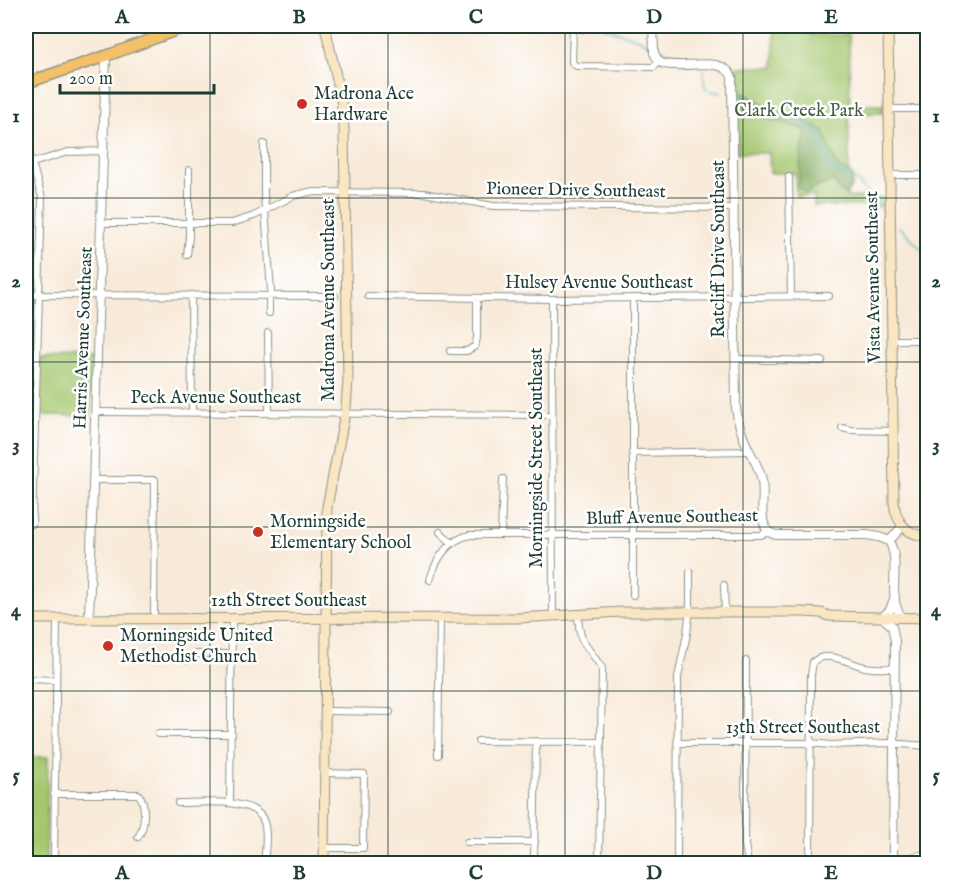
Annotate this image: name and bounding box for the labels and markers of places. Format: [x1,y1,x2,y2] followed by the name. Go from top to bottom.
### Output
[314,83,414,127] place label: Madrona Ace Hardware
[295,97,309,111] marker: Madrona Ace Hardware
[270,511,411,555] place label: Morningside Elementary School
[251,525,265,539] marker: Morningside Elementary School
[120,625,273,669] place label: Morningside United Methodist Church
[101,639,115,653] marker: Morningside United Methodist Church

